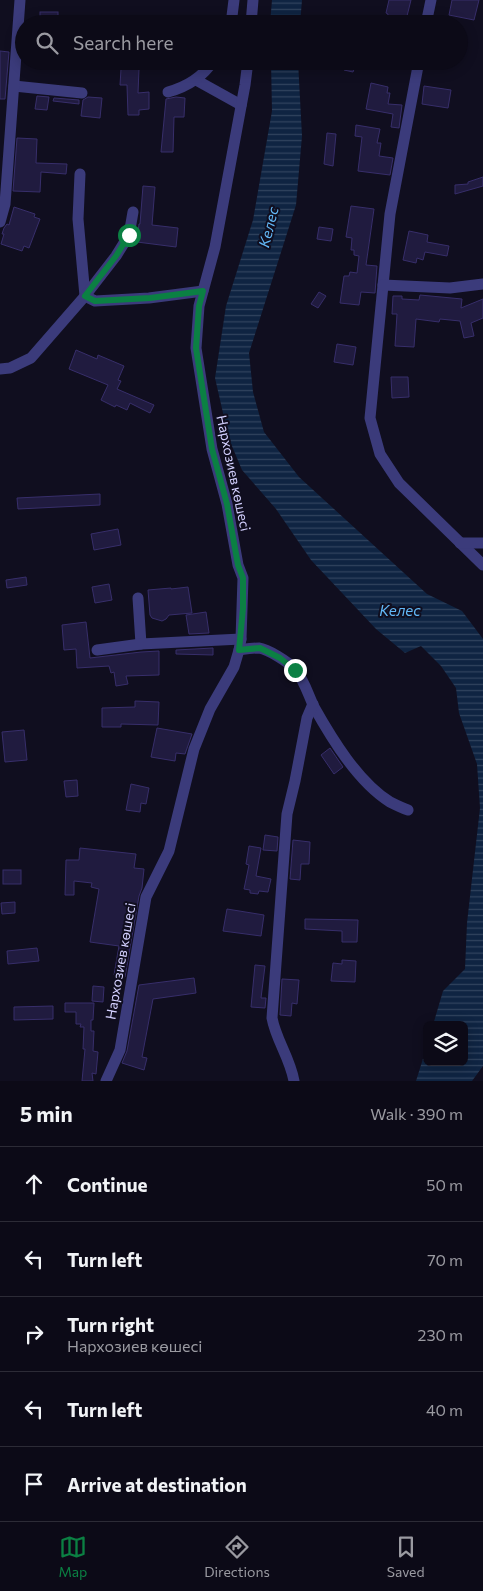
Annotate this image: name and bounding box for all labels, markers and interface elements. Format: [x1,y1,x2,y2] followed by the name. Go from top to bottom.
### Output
[15,15,468,70] search box
[33,29,61,57] icon: search
[73,31,173,54] text: Search here
[254,204,282,249] water label: Келес
[118,224,141,247] route start
[213,413,255,533] street label: Нархозиев көшесі
[379,601,421,619] water label: Келес
[284,659,307,682] route end
[101,901,139,1021] street label: Нархозиев көшесі
[423,1021,468,1066] map controls
[423,1021,468,1066] button: layers
[20,1101,73,1126] text: 5 min
[370,1104,463,1123] text: Walk · 390 m
[20,1170,48,1198] icon: ahead
[67,1173,147,1196] text: Continue
[426,1175,463,1194] text: 50 m
[20,1245,48,1273] icon: left
[67,1248,142,1271] text: Turn left
[427,1250,463,1269] text: 70 m
[67,1313,154,1336] text: Turn right
[20,1320,48,1348] icon: right
[418,1325,463,1344] text: 230 m
[67,1336,202,1355] text: Нархозиев көшесі
[20,1395,48,1423] icon: left
[67,1398,142,1421] text: Turn left
[426,1400,463,1419] text: 40 m
[20,1470,48,1498] icon: arrive
[67,1473,247,1496] text: Arrive at destination
[58,1533,87,1580] tab: Map
[204,1533,270,1580] tab: Directions
[387,1533,425,1580] tab: Saved

